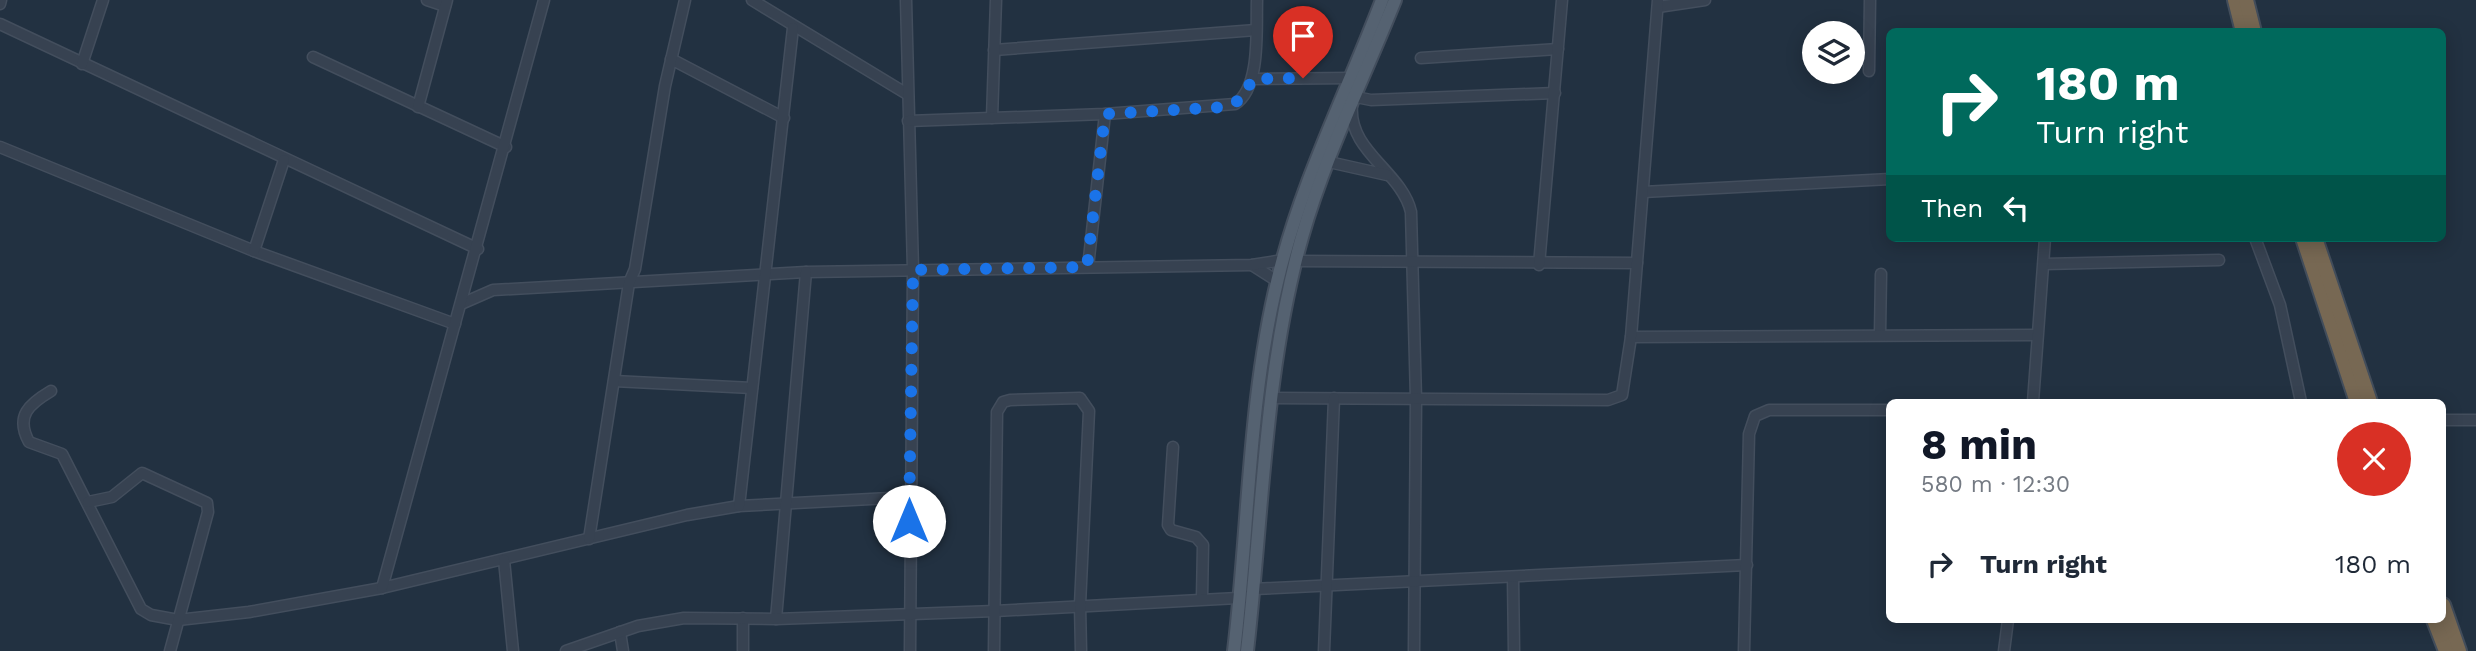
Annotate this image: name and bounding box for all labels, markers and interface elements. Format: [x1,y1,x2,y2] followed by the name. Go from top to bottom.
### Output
[1273,6,1333,78] pin
[1284,17,1322,55] icon: arrive
[1802,21,1865,84] map controls
[1802,21,1865,84] button: layers
[2036,54,2180,112] text: 180 m
[1921,56,2012,147] icon: right
[2036,113,2188,151] text: Turn right
[1997,189,2035,227] icon: left
[1921,193,1983,223] text: Then
[1921,420,2037,469] text: 8 min
[2337,422,2411,496] button: close
[1921,471,2070,498] text: 580 m · 12:30
[872,484,946,558] position arrow
[1921,545,1959,583] icon: right
[1980,549,2107,579] text: Turn right
[2335,549,2411,579] text: 180 m

